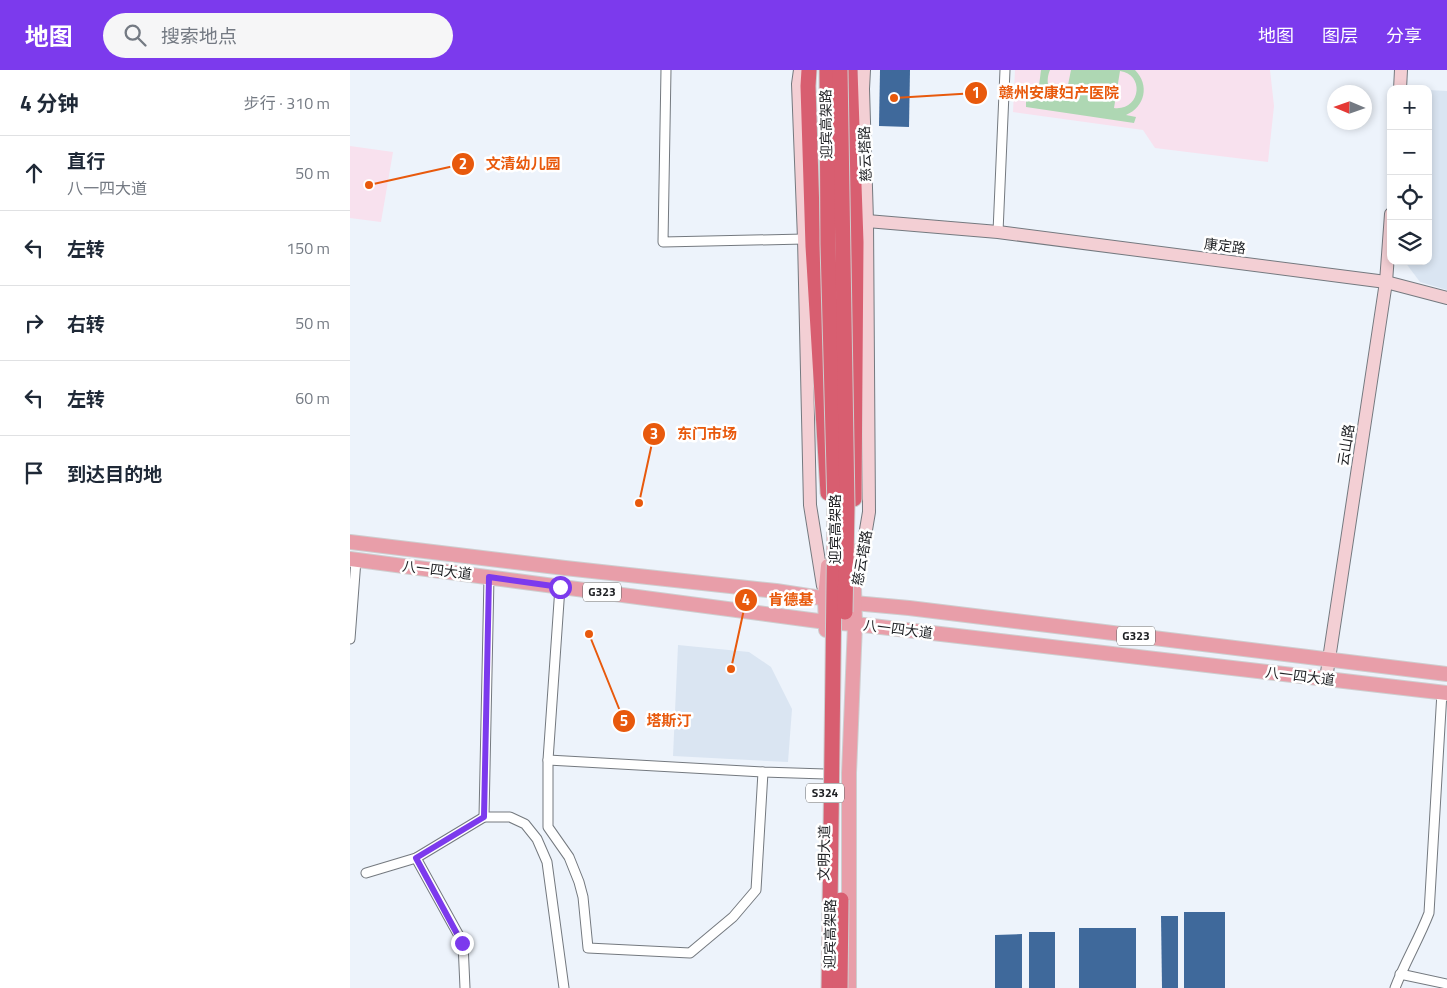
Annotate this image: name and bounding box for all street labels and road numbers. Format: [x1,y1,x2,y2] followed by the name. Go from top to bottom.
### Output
[814,89,837,159] street label: 迎宾高架路
[853,126,876,182] street label: 慈云塔路
[1203,233,1247,258] street label: 康定路
[1332,423,1359,467] street label: 云山路
[824,494,845,564] street label: 迎宾高架路
[846,529,877,587] street label: 慈云塔路
[401,555,473,584] street label: 八一四大道
[583,582,621,602] road number: G323
[862,614,934,643] street label: 八一四大道
[1117,626,1155,646] road number: G323
[1264,661,1336,690] street label: 八一四大道
[806,784,844,802] road number: S324
[813,825,834,881] street label: 文明大道
[818,899,841,969] street label: 迎宾高架路

